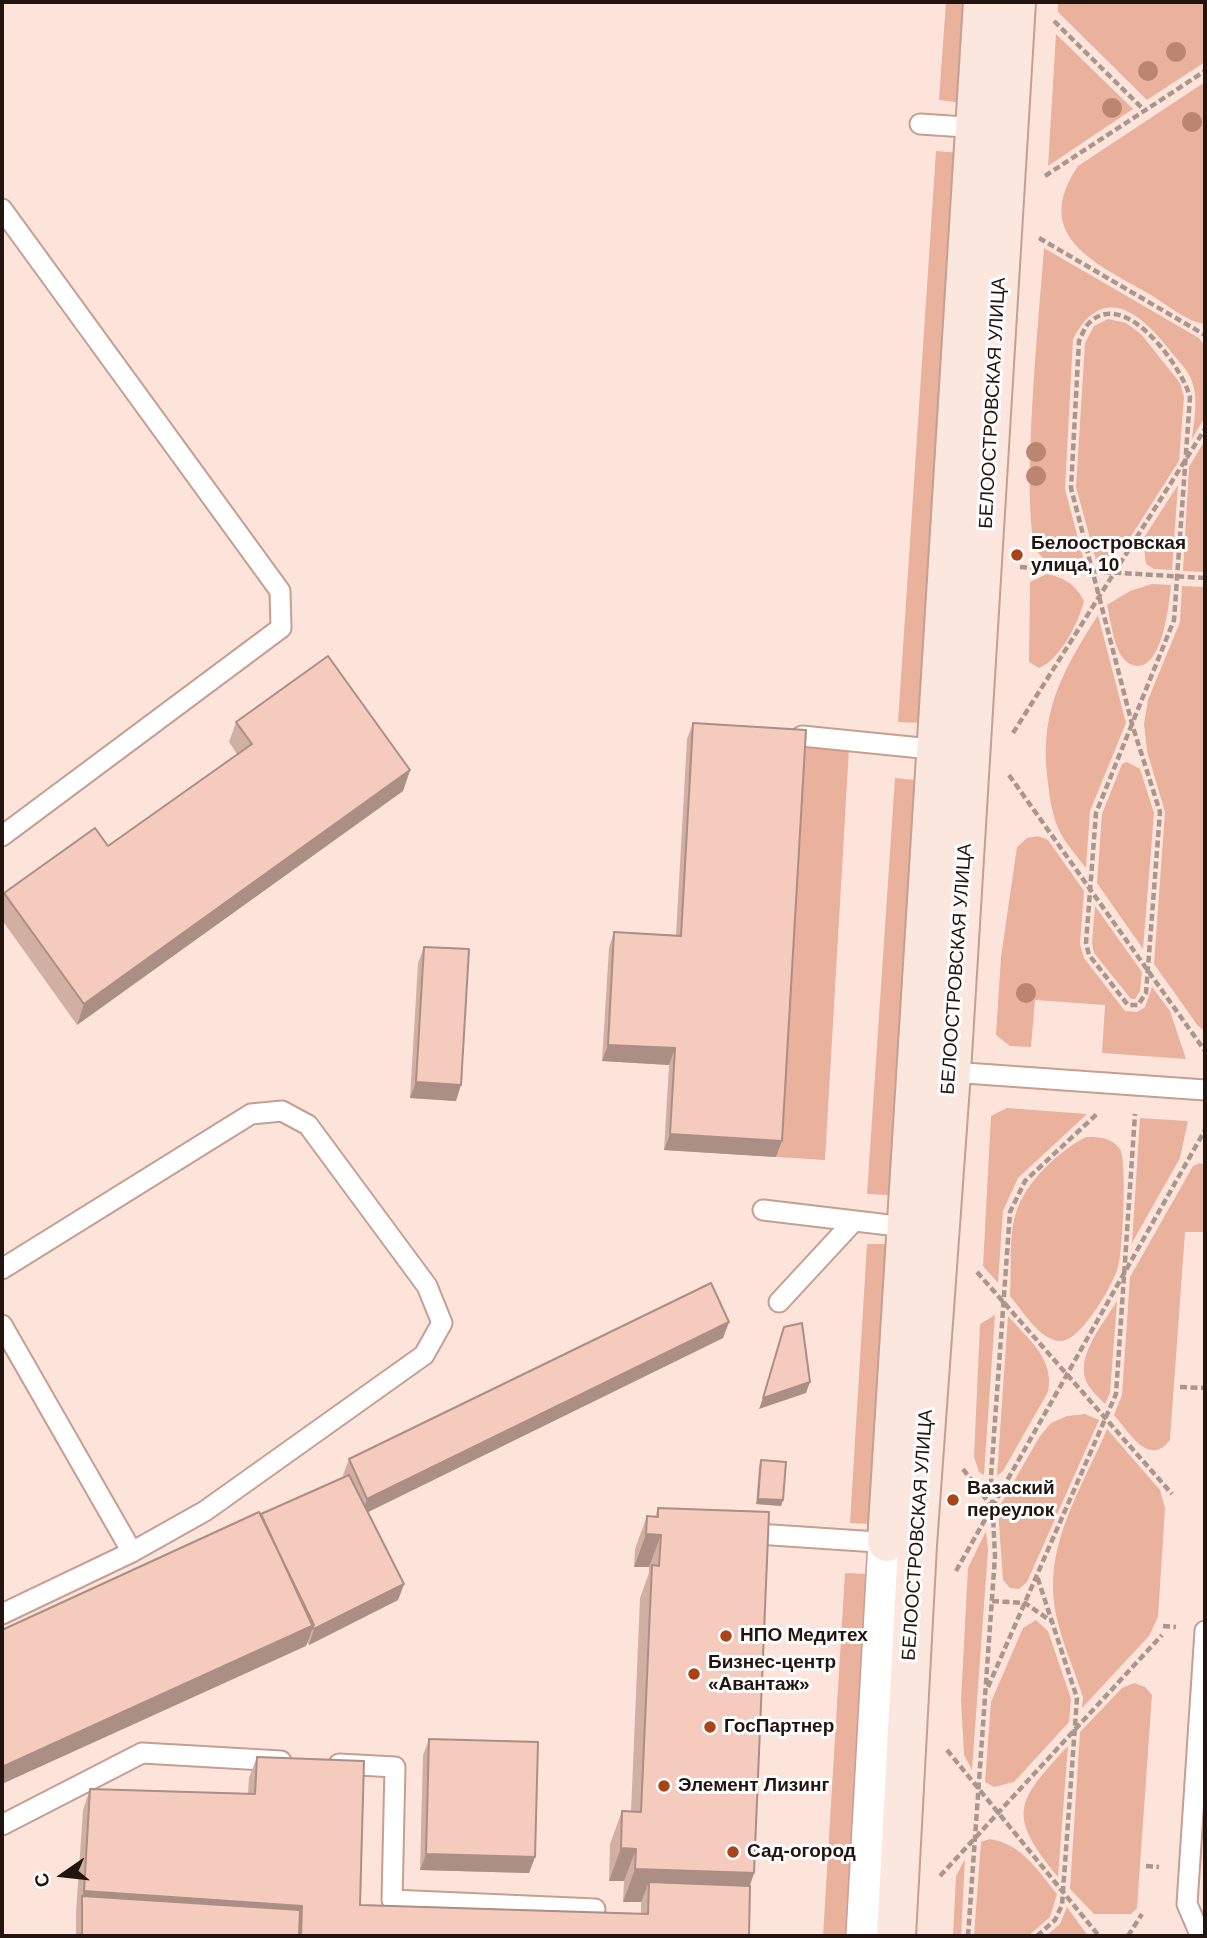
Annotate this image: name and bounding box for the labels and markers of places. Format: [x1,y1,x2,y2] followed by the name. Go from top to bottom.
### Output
[1031,533,1186,577] place label: Белоостровская улица, 10
[1009,547,1025,563] marker: Белоостровская улица, 10
[967,1478,1055,1522] place label: Вазаский переулок
[945,1492,961,1508] marker: Вазаский переулок
[740,1625,868,1647] place label: НПО Медитех
[718,1628,734,1644] marker: НПО Медитех
[708,1652,836,1696] place label: Бизнес-центр «Авантаж»
[686,1666,702,1682] marker: Бизнес-центр «Авантаж»
[724,1716,834,1738] place label: ГосПартнер
[702,1719,718,1735] marker: ГосПартнер
[678,1775,829,1797] place label: Элемент Лизинг
[656,1778,672,1794] marker: Элемент Лизинг
[747,1841,856,1863] place label: Сад-огород
[725,1844,741,1860] marker: Сад-огород

